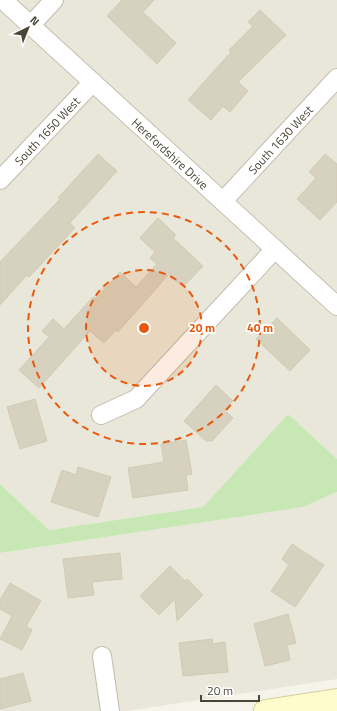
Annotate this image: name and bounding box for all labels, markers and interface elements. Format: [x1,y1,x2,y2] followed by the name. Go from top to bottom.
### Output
[8,8,48,48] north arrow
[27,12,43,29] text: N
[9,92,85,169] street label: South 1650 West
[243,100,318,178] street label: South 1630 West
[128,113,213,194] street label: Herefordshire Drive
[189,318,215,337] text: 20 m
[247,318,273,337] text: 40 m
[137,321,151,335] centre of rings
[201,677,259,703] scale bar
[207,681,233,700] text: 20 m

